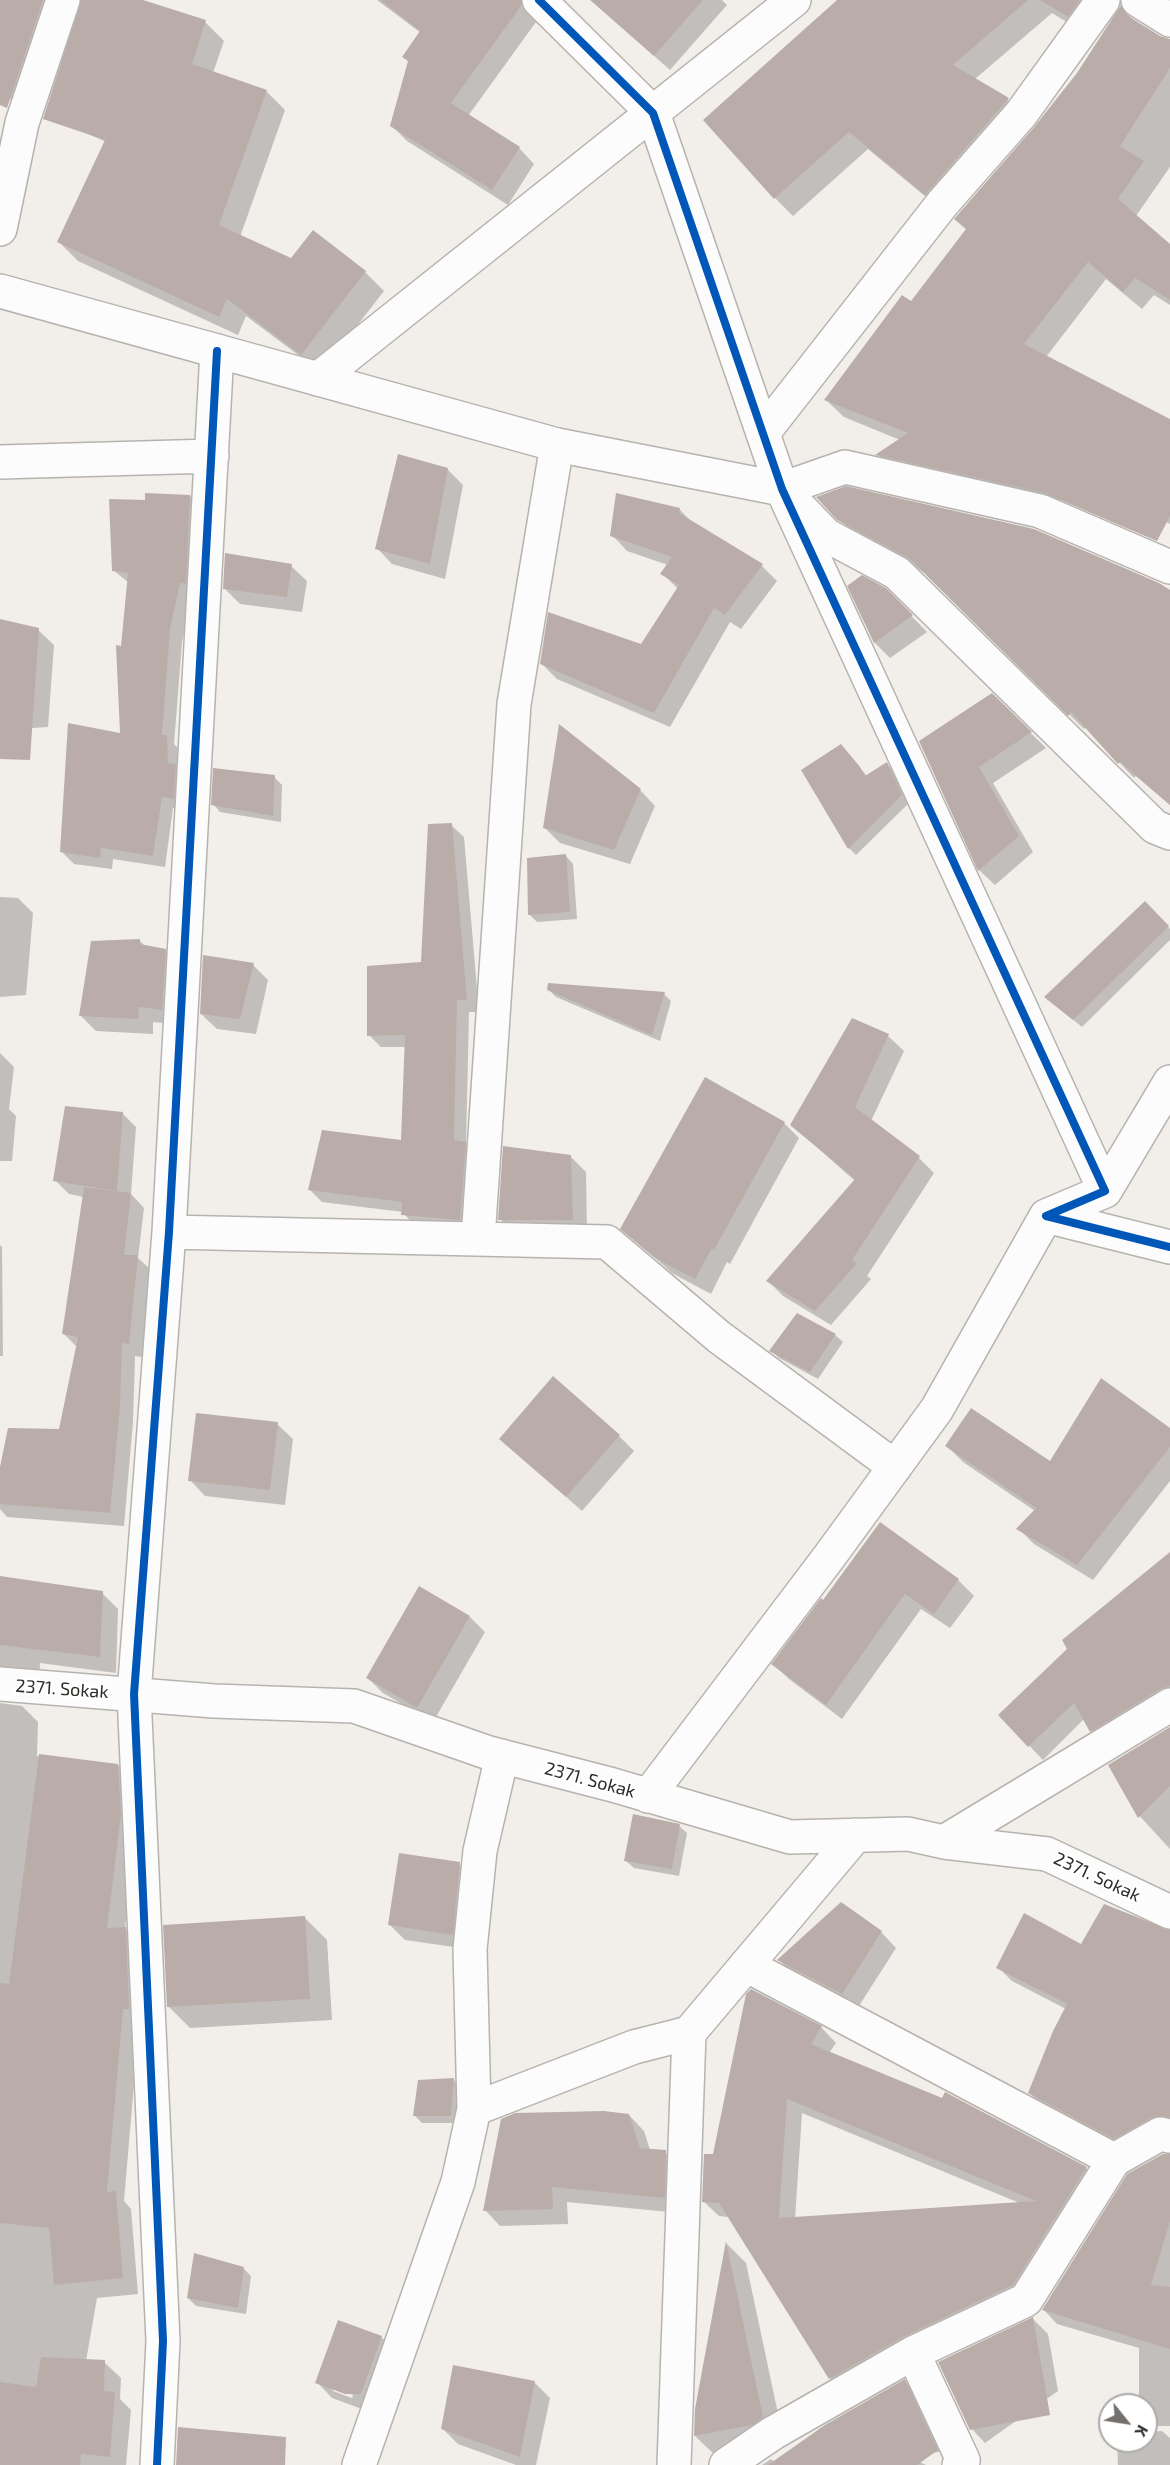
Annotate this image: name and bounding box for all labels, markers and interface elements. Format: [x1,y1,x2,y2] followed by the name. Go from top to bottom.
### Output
[15,1675,109,1703] street label: 2371. Sokak
[542,1758,638,1802] street label: 2371. Sokak
[1050,1848,1144,1906] street label: 2371. Sokak
[1098,2393,1158,2453] north arrow
[1132,2422,1153,2440] text: K

